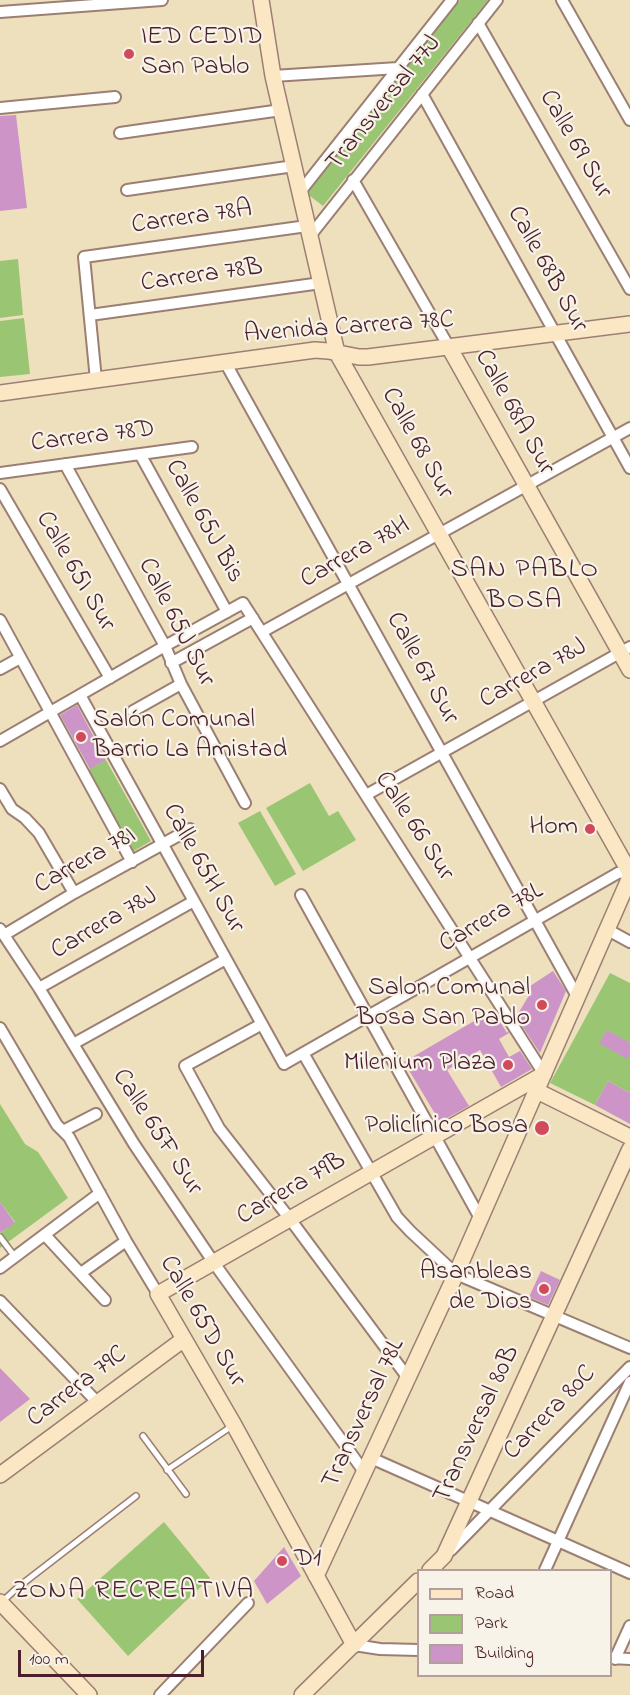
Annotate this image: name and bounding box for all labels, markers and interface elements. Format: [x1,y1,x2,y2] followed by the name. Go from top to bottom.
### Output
[141,23,263,84] place label: IED CEDID San Pablo
[321,30,449,178] street label: Transversal 77J
[122,47,136,61] marker: IED CEDID San Pablo
[530,85,618,205] street label: Calle 69 Sur
[130,195,254,243] street label: Carrera 78A
[498,201,594,339] street label: Calle 68B Sur
[139,253,265,301] street label: Carrera 78B
[243,306,455,352] street label: Avenida Carrera 78C
[466,345,560,481] street label: Calle 68A Sur
[373,383,459,505] street label: Calle 68 Sur
[29,415,157,461] street label: Carrera 78D
[156,455,250,589] street label: Calle 65J Bis
[27,506,121,638] street label: Calle 65I Sur
[296,511,416,597] street label: Carrera 78H
[129,553,221,693] street label: Calle 65J Sur
[451,556,599,619] district label: SAN PABLO BOSA
[377,607,465,731] street label: Calle 67 Sur
[475,633,593,717] street label: Carrera 78J
[93,706,287,768] place label: Salón Comunal Barrio La Amistad
[74,730,88,744] marker: Salón Comunal Barrio La Amistad
[366,766,460,888] street label: Calle 66 Sur
[154,799,250,939] street label: Calle 65H Sur
[529,813,578,845] place label: Hom
[30,821,142,903] street label: Carrera 78I
[583,822,597,836] marker: Hom
[435,877,549,961] street label: Carrera 78L
[46,882,164,968] street label: Carrera 78J
[357,974,530,1036] place label: Salon Comunal Bosa San Pablo
[535,998,549,1012] marker: Salon Comunal Bosa San Pablo
[344,1049,496,1081] place label: Milenium Plaza
[501,1058,515,1072] marker: Milenium Plaza
[104,1064,208,1202] street label: Calle 65F Sur
[365,1112,528,1144] place label: Policlínico Bosa
[533,1119,551,1137] marker: Policlínico Bosa
[232,1146,352,1234] street label: Carrera 79B
[151,1251,251,1393] street label: Calle 65D Sur
[420,1258,532,1320] place label: Asanbleas de Dios
[537,1282,551,1296] marker: Asanbleas de Dios
[317,1334,413,1494] street label: Transversal 78L
[22,1340,134,1436] street label: Carrera 79C
[428,1341,528,1509] street label: Transversal 80B
[498,1360,604,1468] street label: Carrera 80C
[294,1545,321,1577] place label: D1
[275,1554,289,1568] marker: D1
[417,1569,612,1677] legend
[13,1577,255,1609] district label: ZONA RECREATIVA
[475,1581,514,1607] text: Road
[475,1611,508,1637] text: Park
[21,1638,207,1676] scale bar
[475,1641,534,1667] text: Building
[29,1647,69,1673] text: 100 m

